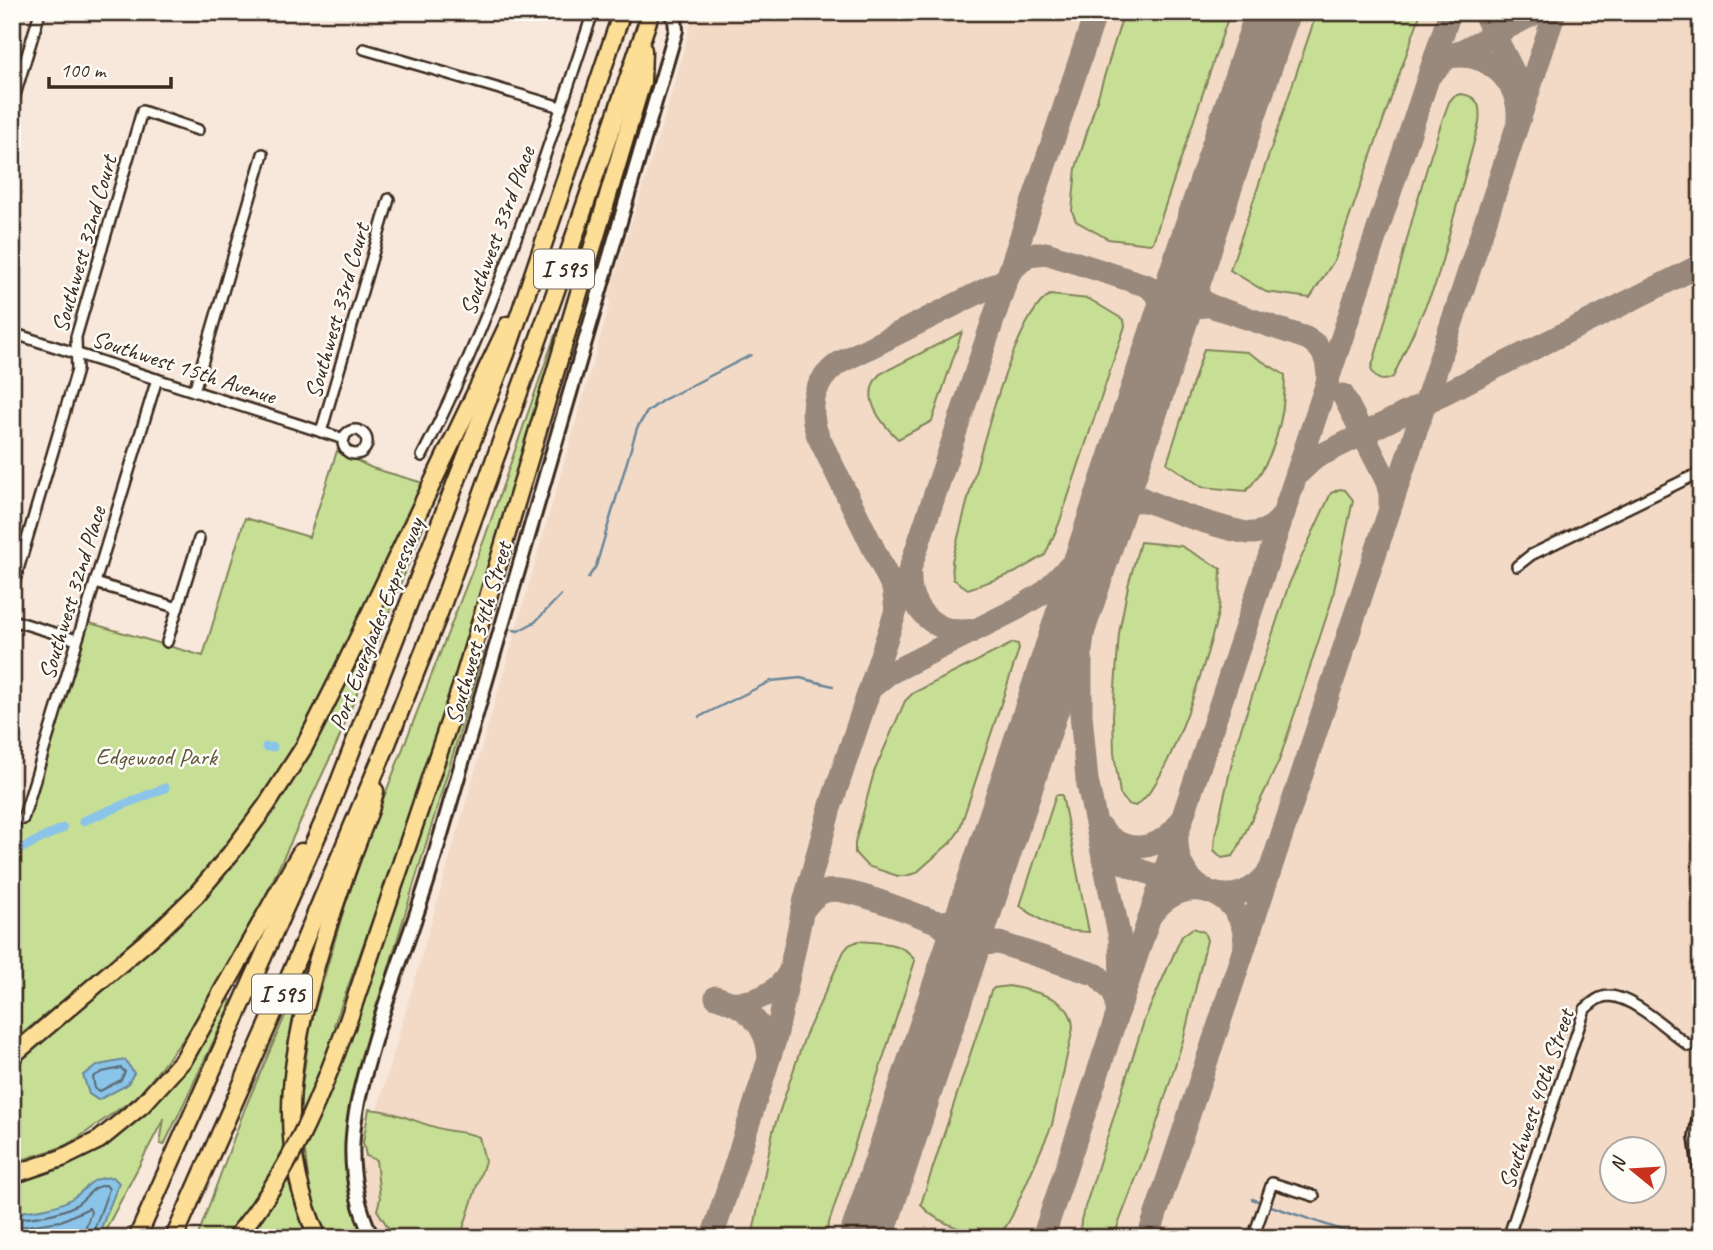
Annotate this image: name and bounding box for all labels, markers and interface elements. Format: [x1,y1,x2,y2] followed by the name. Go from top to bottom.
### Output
[49,46,172,90] scale bar
[60,57,107,83] text: 100 m
[453,141,542,319] street label: Southwest 33rd Place
[44,150,124,336] street label: Southwest 32nd Court
[298,218,377,402] street label: Southwest 33rd Court
[534,250,594,288] road number: I 595
[88,323,282,411] street label: Southwest 15th Avenue
[31,501,113,683] street label: Southwest 32nd Place
[322,512,431,734] street label: Port Everglades Expressway
[438,537,519,727] street label: Southwest 34th Street
[95,742,219,772] park label: Edgewood Park
[252,974,312,1014] road number: I 595
[1491,1003,1581,1193] street label: Southwest 40th Street
[1598,1134,1668,1204] north arrow
[1605,1153,1632,1174] text: N

